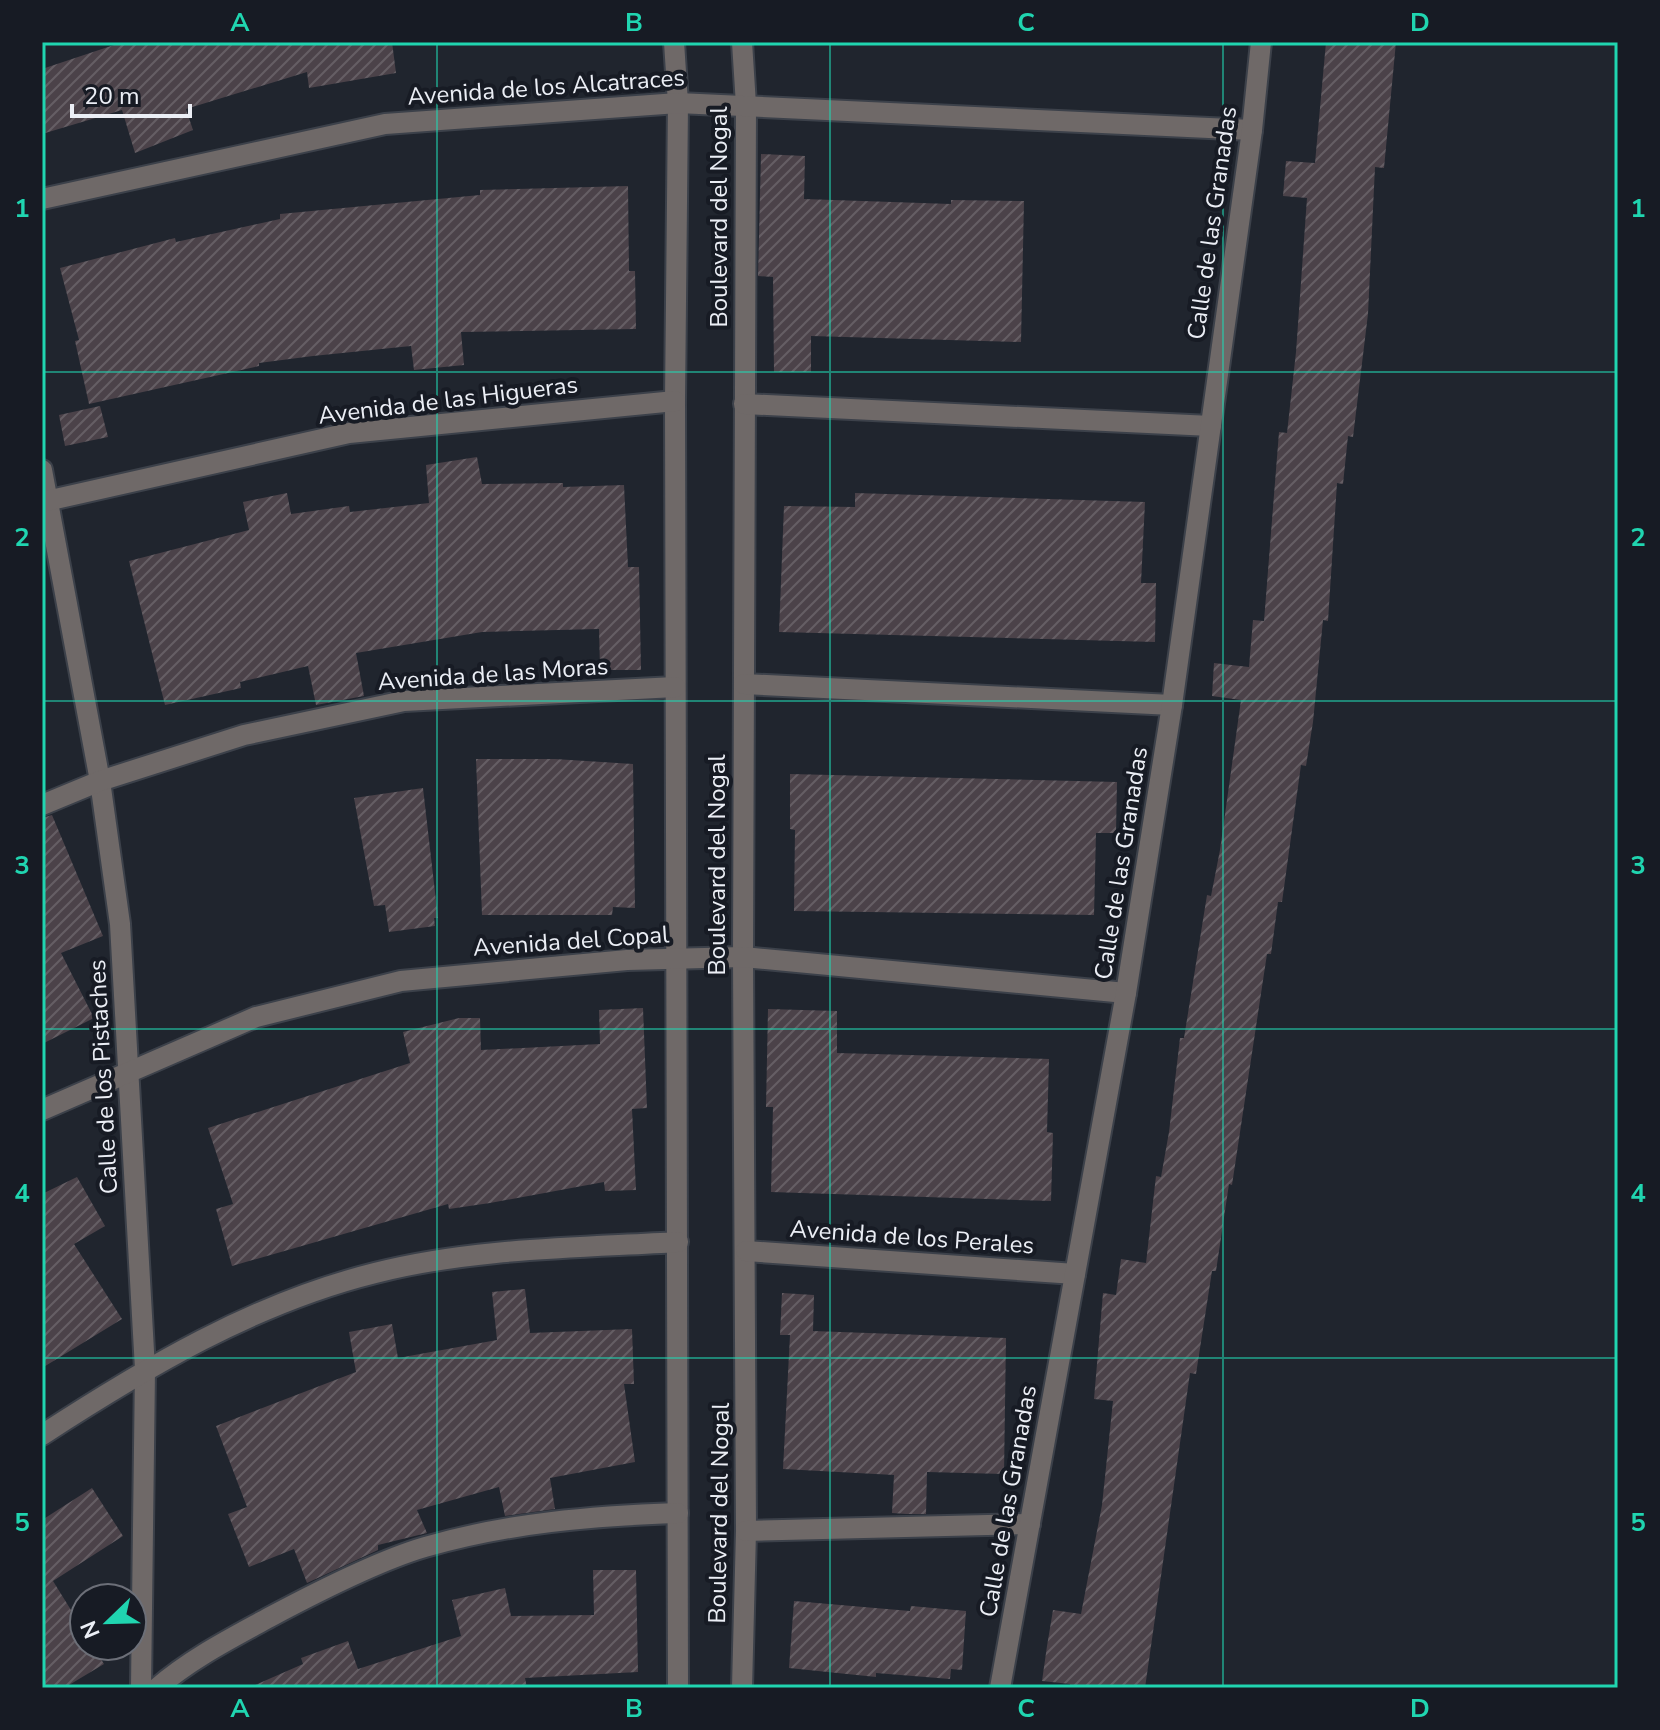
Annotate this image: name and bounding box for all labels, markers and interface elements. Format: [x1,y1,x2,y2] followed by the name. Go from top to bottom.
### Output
[230,5,250,40] text: A
[625,5,643,40] text: B
[1017,5,1035,40] text: C
[1410,5,1430,40] text: D
[406,61,686,113] street label: Avenida de los Alcatraces
[72,68,190,118] scale bar
[84,80,140,112] text: 20 m
[1180,104,1244,342] street label: Calle de las Granadas
[703,106,735,328] street label: Boulevard del Nogal
[14,191,30,226] text: 1
[1630,191,1646,226] text: 1
[316,368,580,432] street label: Avenida de las Higueras
[14,520,30,555] text: 2
[1630,520,1646,555] text: 2
[377,650,609,698] street label: Avenida de las Moras
[1087,744,1155,982] street label: Calle de las Granadas
[701,754,733,976] street label: Boulevard del Nogal
[14,848,30,883] text: 3
[1630,848,1646,883] text: 3
[472,918,670,964] street label: Avenida del Copal
[81,959,125,1195] street label: Calle de los Pistaches
[14,1176,30,1211] text: 4
[1630,1176,1646,1211] text: 4
[789,1213,1035,1261] street label: Avenida de los Perales
[972,1382,1044,1620] street label: Calle de las Granadas
[701,1402,737,1624] street label: Boulevard del Nogal
[14,1505,30,1540] text: 5
[1630,1505,1646,1540] text: 5
[68,1582,148,1662] north arrow
[73,1616,108,1643] text: N
[230,1691,250,1726] text: A
[625,1691,643,1726] text: B
[1017,1691,1035,1726] text: C
[1410,1691,1430,1726] text: D

